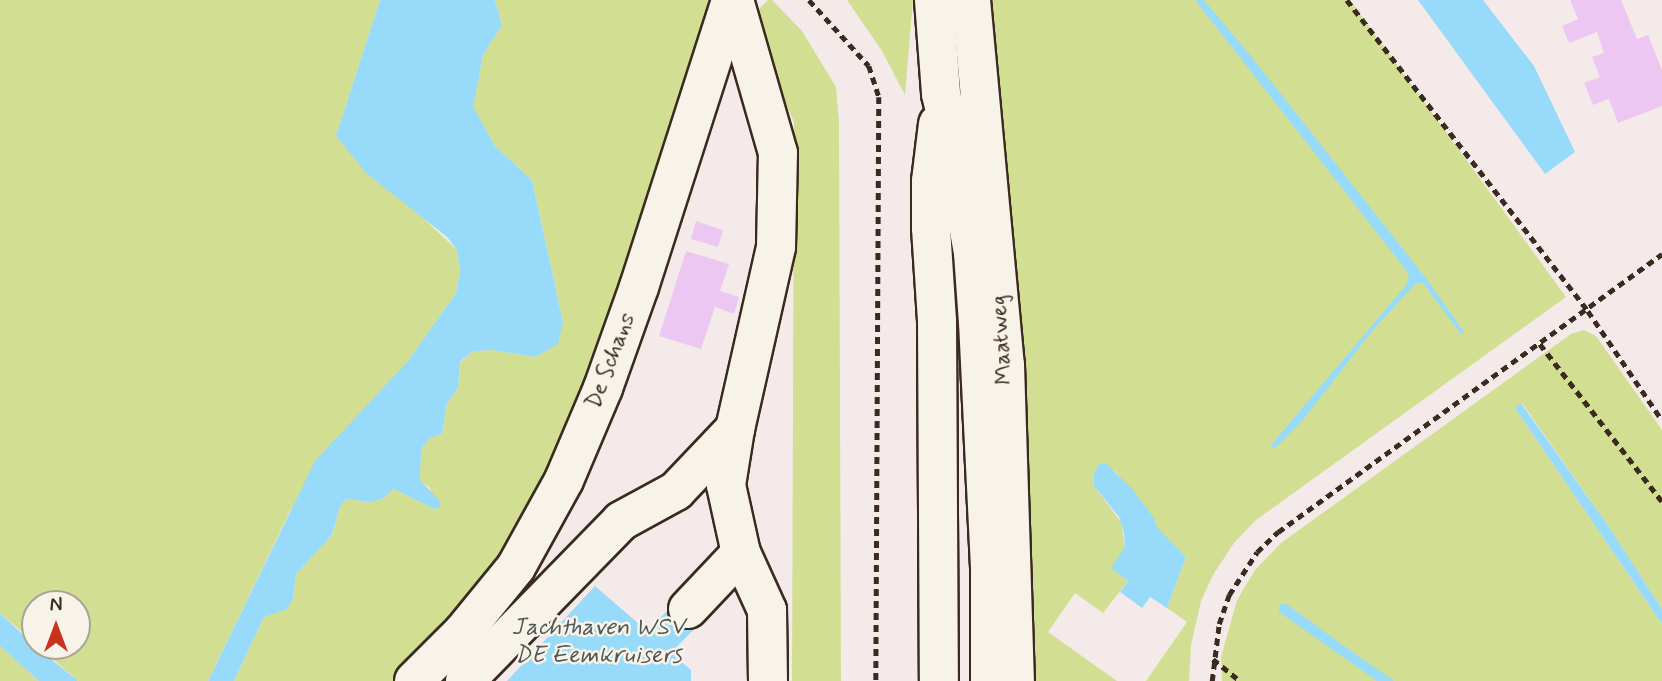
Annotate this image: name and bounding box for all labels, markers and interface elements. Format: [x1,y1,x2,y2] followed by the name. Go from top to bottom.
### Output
[985,294,1019,386] street label: Maatweg
[580,309,642,413] street label: De Schans
[21,590,91,660] north arrow
[50,593,62,618] text: N
[510,614,686,670] water label: Jachthaven WSV DE Eemkruisers

